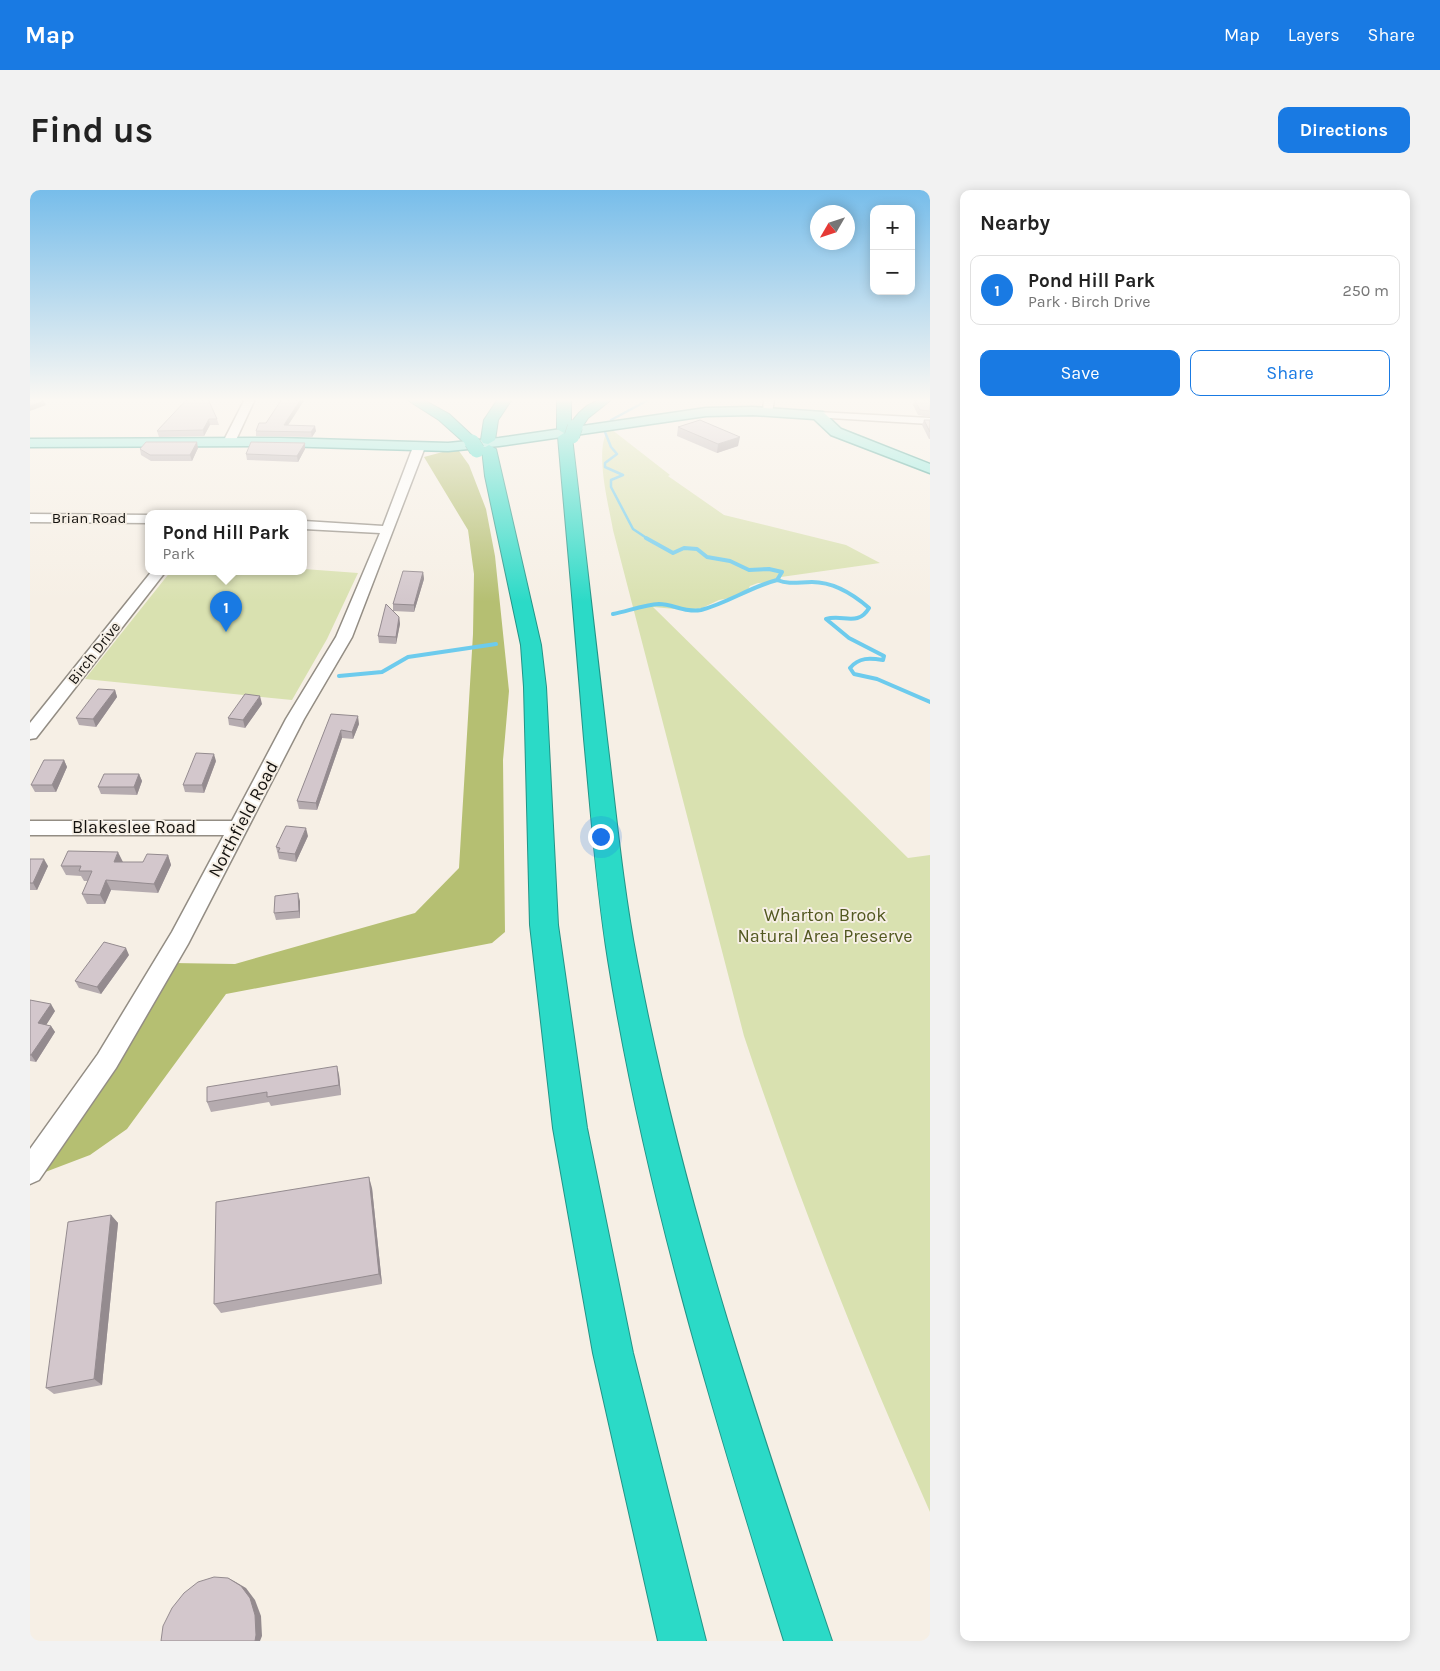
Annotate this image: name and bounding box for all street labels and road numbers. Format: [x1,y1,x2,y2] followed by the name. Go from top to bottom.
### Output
[52,509,126,527] street label: Brian Road
[64,618,124,688] street label: Birch Drive
[203,757,283,881] street label: Northfield Road
[72,816,196,838] street label: Blakeslee Road

